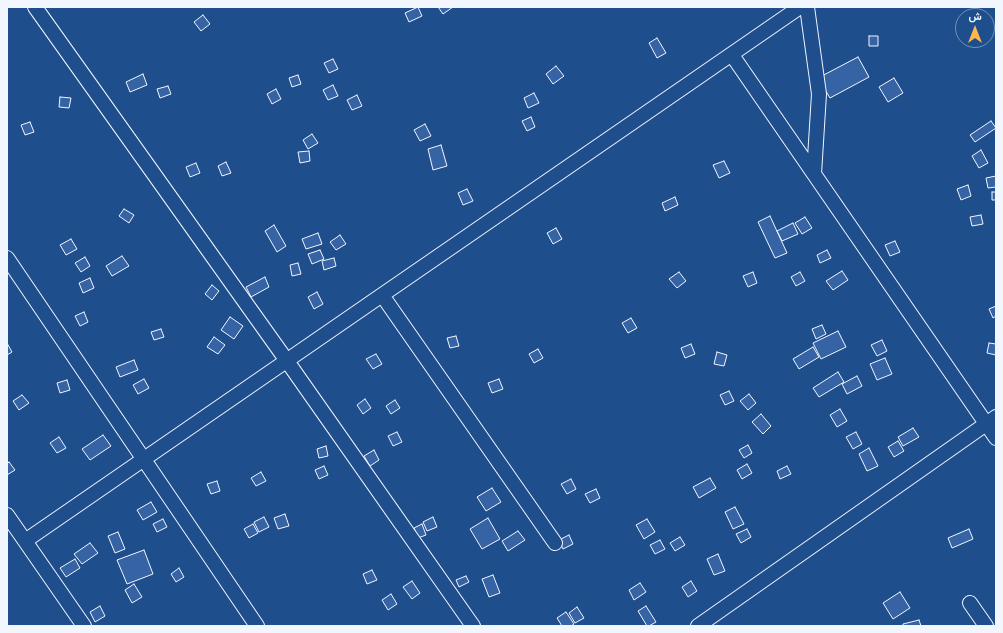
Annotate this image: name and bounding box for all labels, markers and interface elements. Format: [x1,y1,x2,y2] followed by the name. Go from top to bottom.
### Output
[955,8,995,48] north arrow
[968,9,982,24] text: ش

